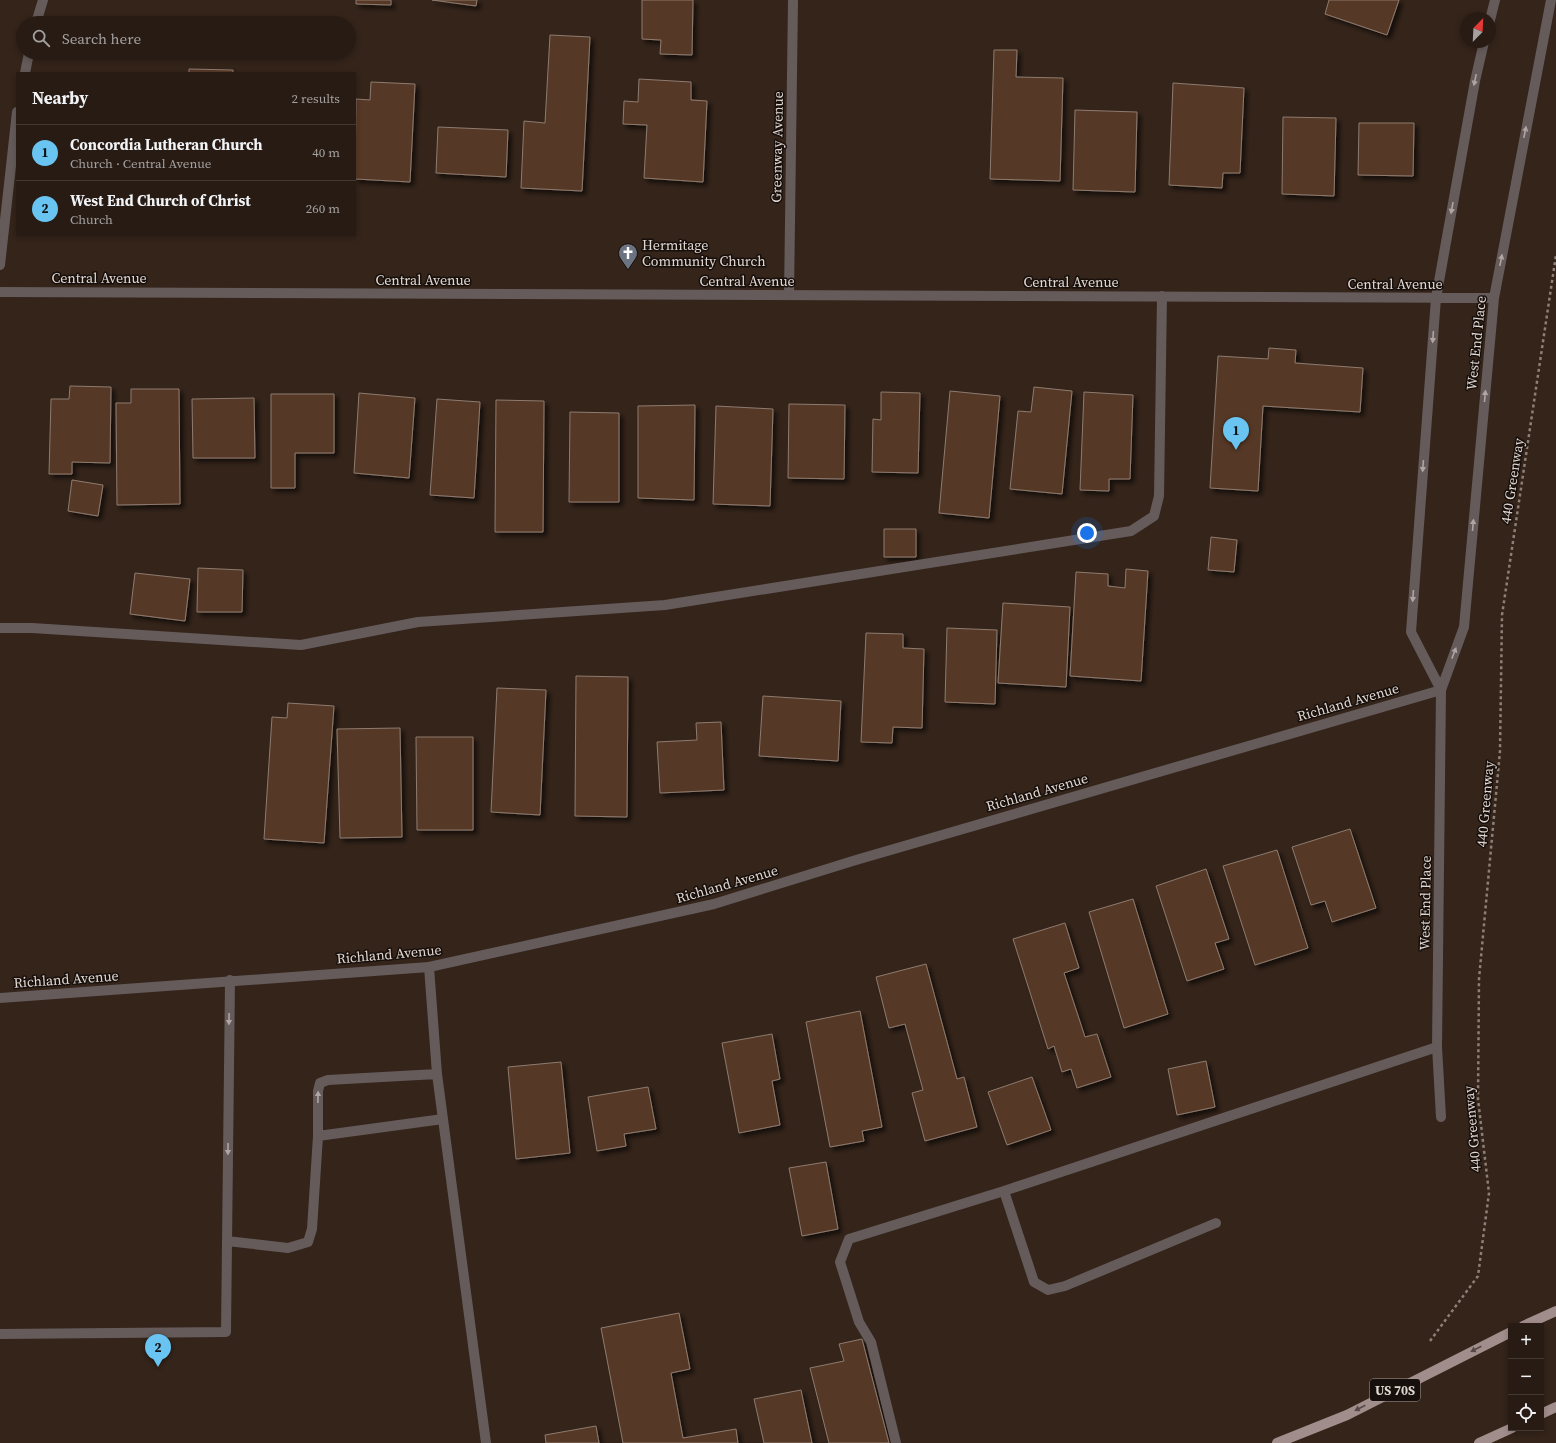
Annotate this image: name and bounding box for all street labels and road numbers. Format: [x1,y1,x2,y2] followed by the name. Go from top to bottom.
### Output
[766,91,788,203] street label: Greenway Avenue
[51,268,147,288] street label: Central Avenue
[375,270,471,290] street label: Central Avenue
[699,271,795,291] street label: Central Avenue
[1023,272,1119,292] street label: Central Avenue
[1347,274,1443,294] street label: Central Avenue
[1461,295,1491,391] street label: West End Place
[1495,436,1529,525] street label: 440 Greenway
[1295,678,1401,726] street label: Richland Avenue
[1471,759,1499,848] street label: 440 Greenway
[984,768,1090,816] street label: Richland Avenue
[1414,855,1436,951] street label: West End Place
[674,860,780,908] street label: Richland Avenue
[336,939,442,969] street label: Richland Avenue
[13,965,119,993] street label: Richland Avenue
[1458,1084,1486,1173] street label: 440 Greenway
[1370,1379,1420,1401] road number: US 70S

